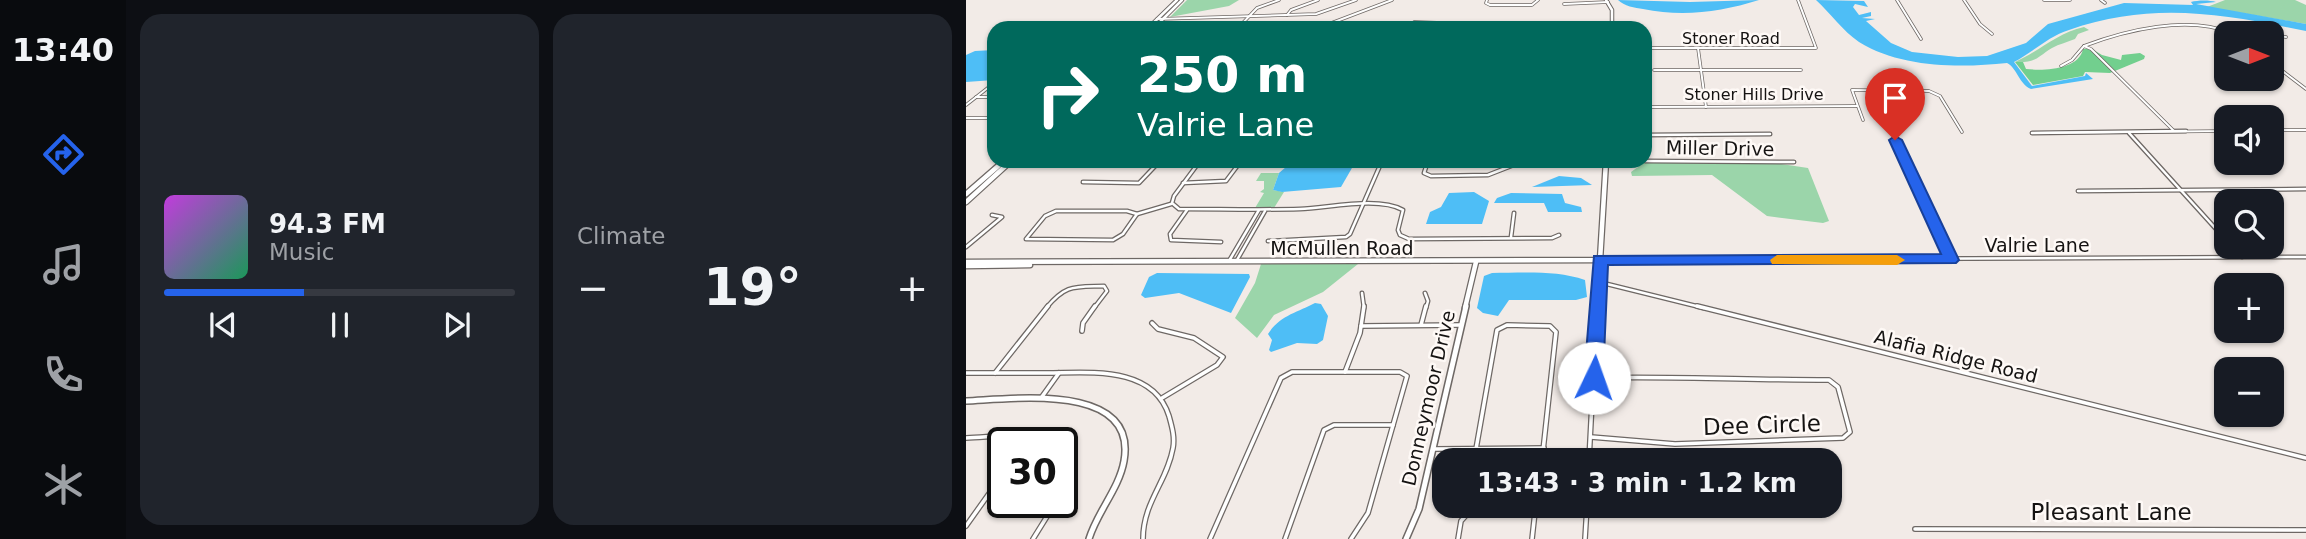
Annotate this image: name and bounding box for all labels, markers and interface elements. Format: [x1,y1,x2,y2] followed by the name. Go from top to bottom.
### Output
[2214,21,2284,91] north arrow
[2214,21,2284,427] map controls
[1682,29,1780,48] street label: Stoner Road
[12,31,114,69] text: 13:40
[1137,47,1307,104] text: 250 m
[1022,49,1113,140] icon: right
[1865,68,1925,140] pin
[1876,79,1914,117] icon: arrive
[1684,85,1824,104] street label: Stoner Hills Drive
[2214,105,2284,175] button: sound
[1137,106,1314,144] text: Valrie Lane
[39,130,88,179] icon: directions
[1666,136,1774,160] street label: Miller Drive
[2214,189,2284,259] button: search
[269,209,386,239] text: 94.3 FM
[577,223,666,249] text: Climate
[1984,234,2090,256] street label: Valrie Lane
[1270,237,1414,259] street label: McMullen Road
[269,239,334,265] text: Music
[39,240,88,289] icon: music
[703,257,802,317] text: 19°
[577,266,609,310] text: −
[896,266,928,310] text: +
[2214,273,2284,343] button: +
[204,306,242,344] icon: previous
[321,306,359,344] icon: pause
[438,306,476,344] icon: next
[1397,308,1459,488] street label: Donneymoor Drive
[1872,325,2040,387] street label: Alafia Ridge Road
[1557,341,1631,415] position arrow
[39,350,88,399] icon: phone
[2214,357,2284,427] button: −
[1703,410,1821,440] street label: Dee Circle
[987,427,1078,518] speed limit sign: 30
[39,460,88,509] icon: climate
[1477,468,1797,498] text: 13:43 · 3 min · 1.2 km
[2030,499,2192,525] street label: Pleasant Lane

